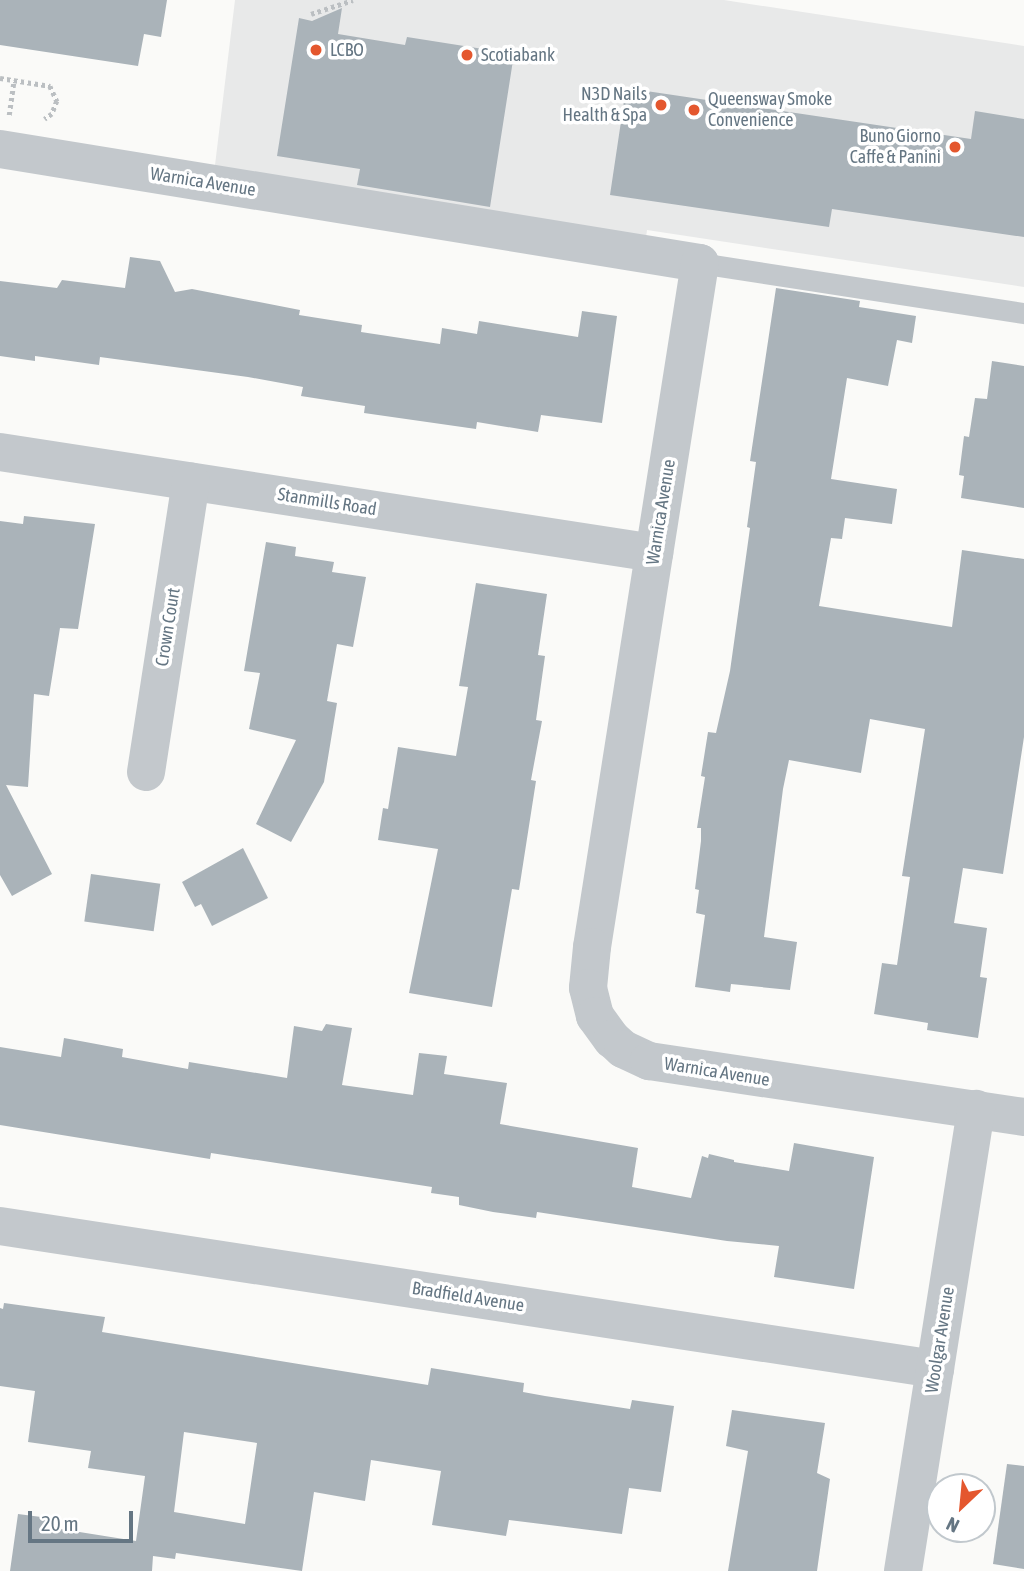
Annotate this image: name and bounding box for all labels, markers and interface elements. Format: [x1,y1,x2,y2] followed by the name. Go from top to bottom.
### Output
[330,39,364,61] place label: LCBO
[308,42,324,58] marker: LCBO
[481,44,555,66] place label: Scotiabank
[459,47,475,63] marker: Scotiabank
[563,84,647,126] place label: N3D Nails Health & Spa
[708,89,832,132] place label: Queensway Smoke Convenience
[653,97,669,113] marker: N3D Nails Health & Spa
[686,102,702,118] marker: Queensway Smoke Convenience
[850,126,941,168] place label: Buno Giorno Caffe & Panini
[947,139,963,155] marker: Buno Giorno Caffe & Panini
[149,163,257,201] street label: Warnica Avenue
[642,458,680,566] street label: Warnica Avenue
[276,484,378,520] street label: Stanmills Road
[151,586,185,668] street label: Crown Court
[663,1053,771,1091] street label: Warnica Avenue
[410,1277,526,1317] street label: Bradfield Avenue
[921,1285,959,1395] street label: Woolgar Avenue
[926,1473,996,1543] north arrow
[32,1498,136,1542] scale bar
[41,1511,79,1535] text: 20 m
[943,1513,963,1537] text: N

